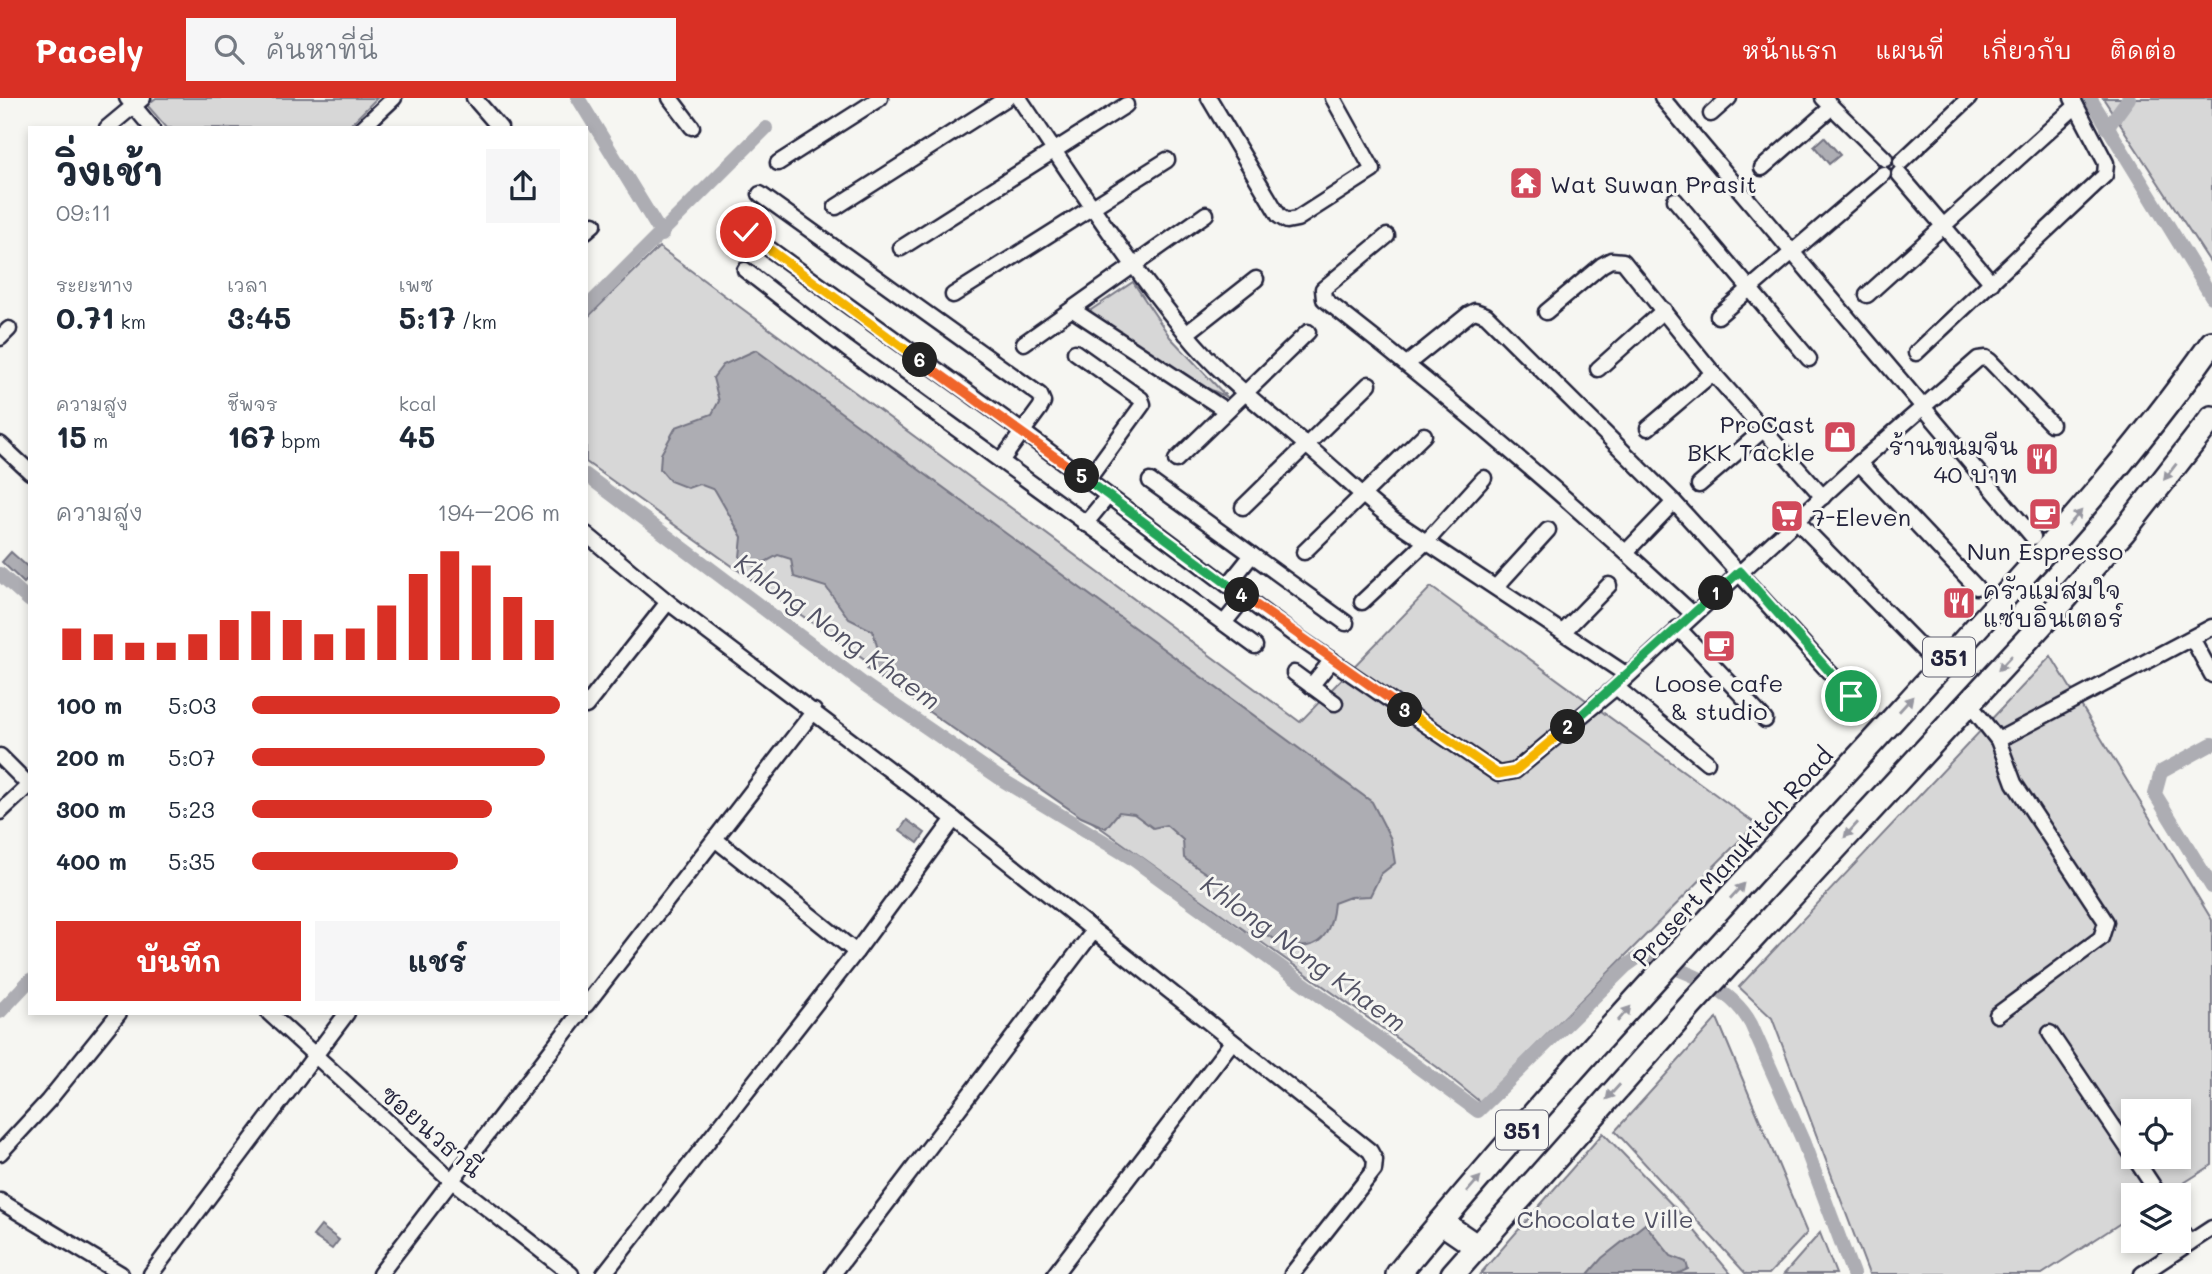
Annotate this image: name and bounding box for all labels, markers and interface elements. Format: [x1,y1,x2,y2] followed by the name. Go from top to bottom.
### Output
[186,18,676,81] search box
[35,28,144,71] text: Pacely
[210,30,248,68] icon: search
[266,32,378,66] text: ค้นหาที่นี่
[1742,34,1838,65] text: หน้าแรก
[1876,34,1944,65] text: แผนที่
[1982,34,2072,65] text: เกี่ยวกับ
[2110,34,2177,65] text: ติดต่อ
[56,146,163,196] text: วิ่งเช้า
[486,149,560,223] button: share
[1507,164,1545,202] temple icon: Wat Suwan Prasit
[1550,168,1757,199] place label: Wat Suwan Prasit
[56,197,111,227] text: 09:11
[716,202,776,262] pin
[727,213,765,251] icon: check
[56,272,133,297] text: ระยะทาง
[227,272,268,297] text: เวลา
[399,272,433,297] text: เพซ
[56,297,115,337] text: 0.71
[227,297,291,337] text: 3:45
[399,297,456,337] text: 5:17
[115,309,146,334] text: km
[456,309,497,334] text: /km
[902,342,937,378] pin: 6
[914,347,925,372] text: 6
[56,391,128,416] text: ความสูง
[227,391,278,416] text: ชีพจร
[399,391,437,416] text: kcal
[1687,408,1815,467] place label: ProCast BKK Tackle
[56,416,87,456] text: 15
[227,416,275,456] text: 167
[399,416,435,456] text: 45
[1821,418,1859,456] shop icon: ProCast BKK Tackle
[87,428,108,453] text: m
[275,428,321,453] text: bpm
[1889,430,2018,489] place label: ร้านขนมจีน 40 บาท
[2023,440,2061,478] restaurant icon: ร้านขนมจีน 40 บาท
[1064,458,1100,494] pin: 5
[1076,463,1087,488] text: 5
[2163,463,2178,481] one-way arrow
[2026,495,2064,533] cafe icon: Nun Espresso
[56,497,143,527] text: ความสูง
[437,497,560,527] text: 194–206 m
[1768,497,1806,535] supermarket icon: 7-Eleven
[1812,501,1911,532] place label: 7-Eleven
[2067,509,2082,526] one-way arrow
[1967,535,2123,566] place label: Nun Espresso
[728,545,948,717] water label: Khlong Nong Khaem
[1983,574,2123,633] place label: ครัวแม่สมใจ แซ่บอินเตอร์
[1698,575,1734,610] pin: 1
[1224,578,1260,612] pin: 4
[1711,580,1720,605] text: 1
[1235,582,1248,607] text: 4
[1940,584,1978,622] restaurant icon: ครัวแม่สมใจ แซ่บอินเตอร์
[1700,627,1738,665] cafe icon: Loose cafe & studio
[1923,638,1975,677] road number: 351
[1998,654,2014,671] one-way arrow
[1821,666,1881,726] pin
[1655,667,1783,726] place label: Loose cafe & studio
[1832,677,1870,715] icon: arrive
[56,690,122,720] text: 100 m
[168,690,216,720] text: 5:03
[1388,692,1422,728] pin: 3
[1898,695,1914,713] one-way arrow
[1399,697,1410,722] text: 3
[1550,710,1586,744] pin: 2
[1562,714,1573,739] text: 2
[1625,740,1839,972] street label: Prasert Manukitch Road
[56,742,125,772] text: 200 m
[168,742,216,772] text: 5:07
[56,794,126,824] text: 300 m
[168,794,215,824] text: 5:23
[1844,821,1860,838] one-way arrow
[56,846,127,876] text: 400 m
[168,846,215,876] text: 5:35
[1194,867,1414,1039] water label: Khlong Nong Khaem
[1728,883,1744,900] one-way arrow
[56,921,301,1001] button: บันทึก
[315,921,560,1001] button: แชร์
[1616,1005,1631,1022] one-way arrow
[374,1078,490,1184] street label: ซอยนวธานี
[1605,1083,1621,1101] one-way arrow
[2121,1099,2191,1253] map controls
[2121,1099,2191,1169] button: locate
[1496,1110,1548,1149] road number: 351
[1466,1176,1481,1193] one-way arrow
[2121,1183,2191,1253] button: layers
[1517,1203,1694,1234] park label: Chocolate Ville

